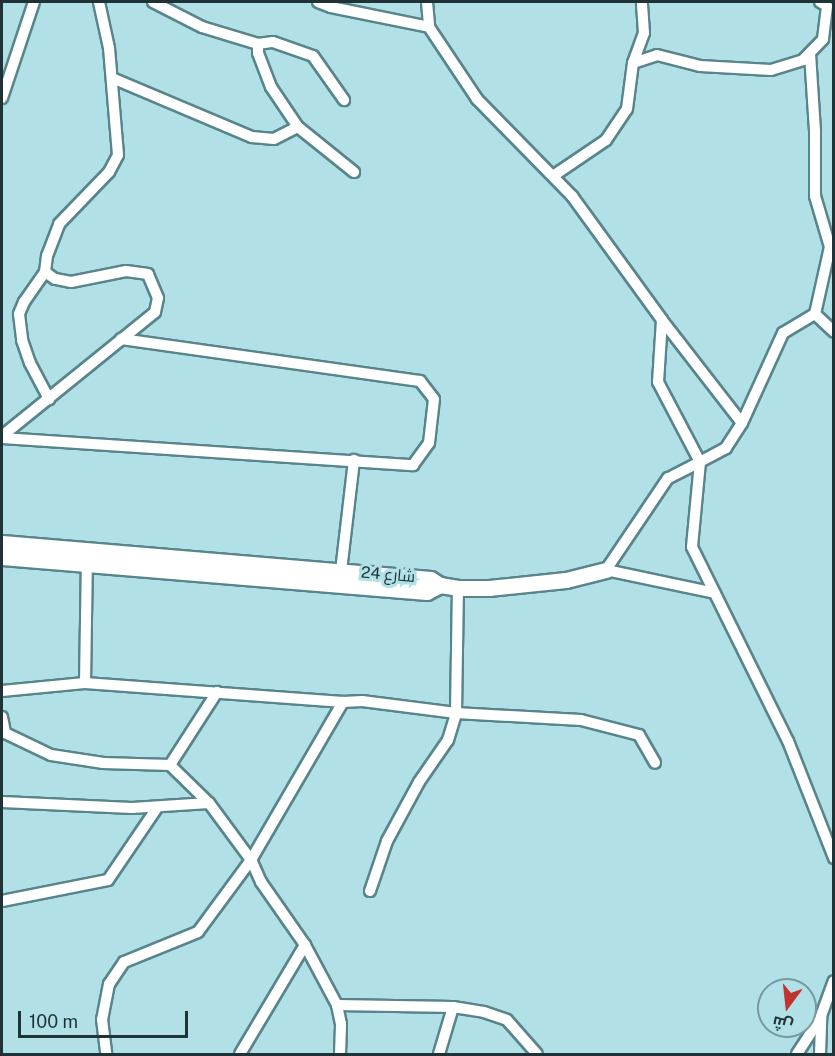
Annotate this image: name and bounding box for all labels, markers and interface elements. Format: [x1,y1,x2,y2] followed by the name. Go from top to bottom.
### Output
[360,563,416,587] street label: شارع 24
[757,978,817,1038] north arrow
[21,999,190,1037] scale bar
[29,1011,78,1032] text: 100 m
[770,1012,795,1036] text: ش

